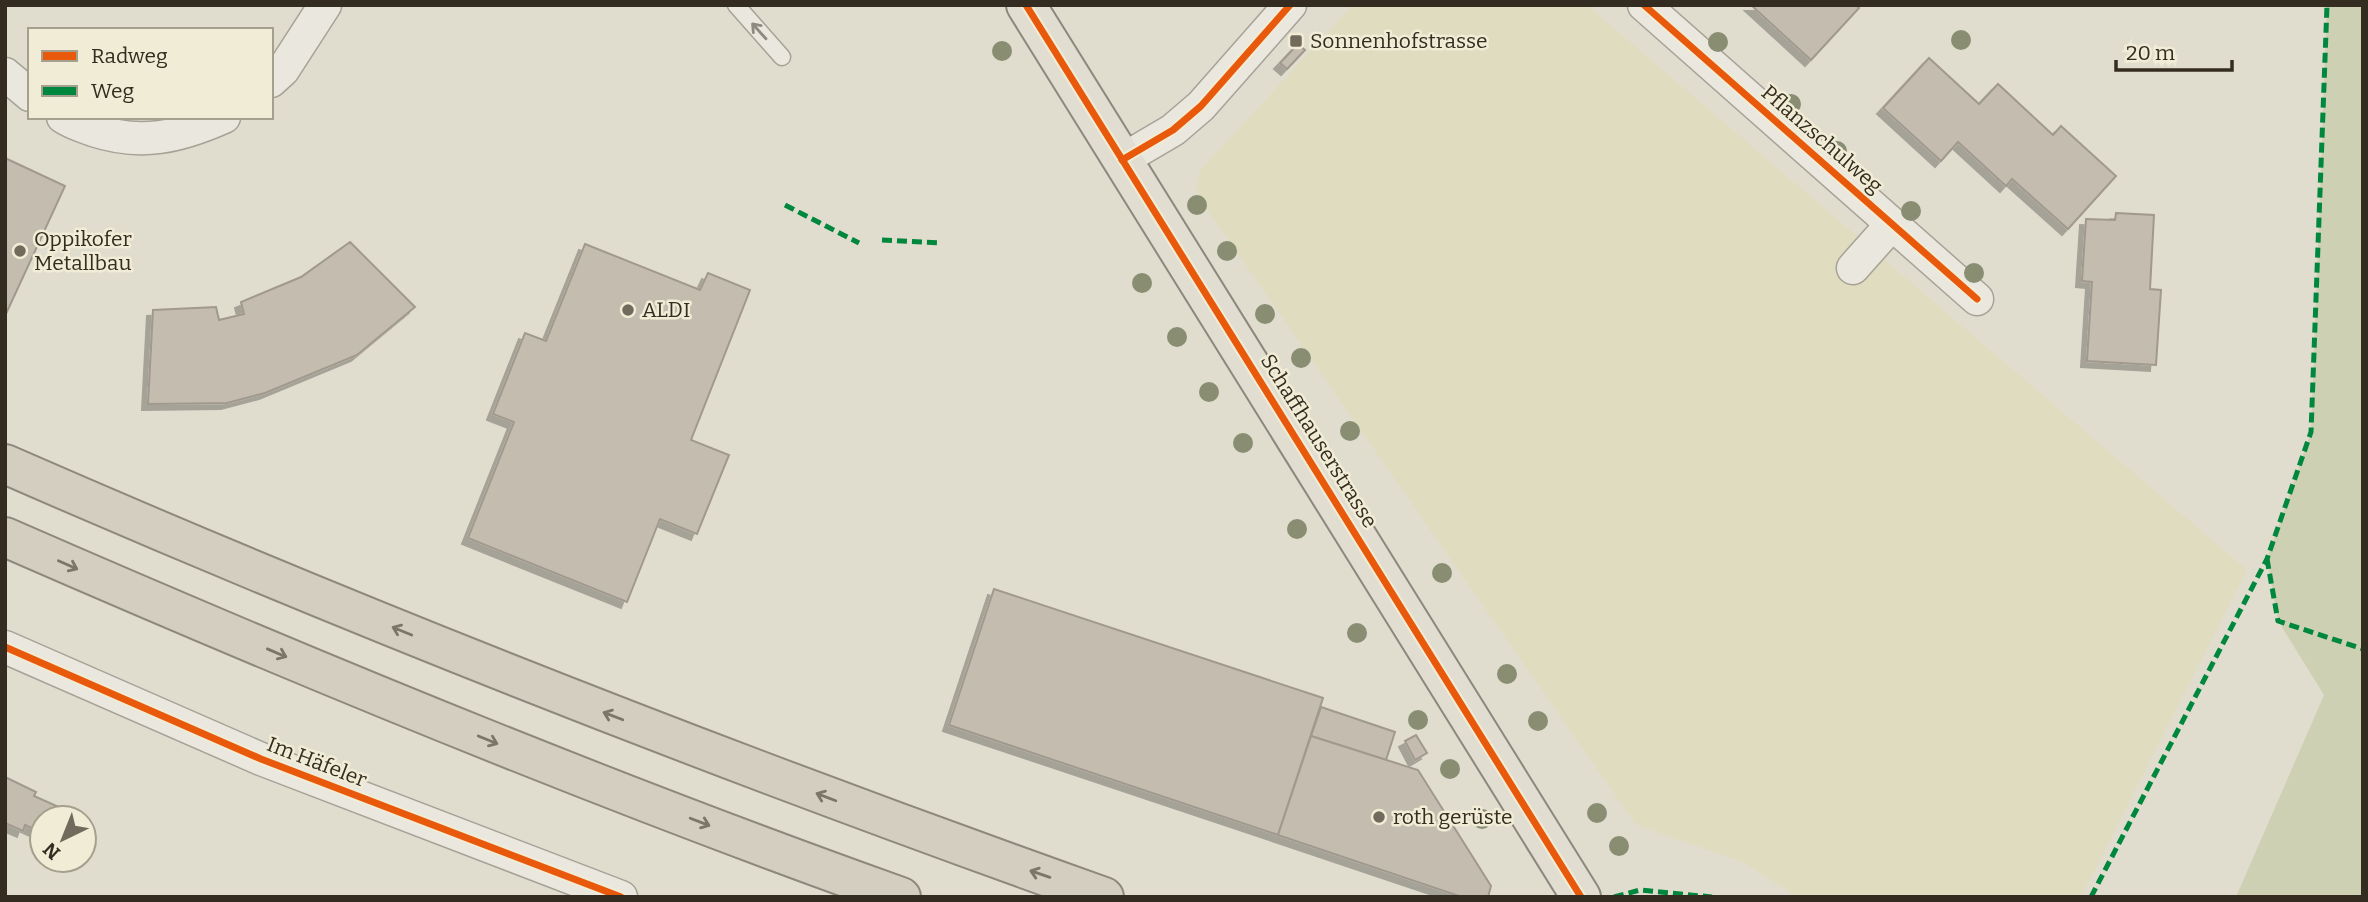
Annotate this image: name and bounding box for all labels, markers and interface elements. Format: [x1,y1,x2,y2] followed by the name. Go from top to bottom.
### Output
[751,22,767,40] one-way arrow
[28,28,273,119] legend
[1310,28,1488,54] place label: Sonnenhofstrasse
[2116,28,2232,72] scale bar
[1288,33,1304,49] marker: Sonnenhofstrasse
[2126,40,2175,66] text: 20 m
[91,43,168,69] text: Radweg
[91,78,134,104] text: Weg
[1756,79,1888,199] street label: Pflanzschulweg
[34,226,132,276] place label: Oppikofer Metallbau
[12,243,28,259] marker: Oppikofer Metallbau
[642,297,690,323] place label: ALDI
[620,302,636,318] marker: ALDI
[1255,349,1383,533] street label: Schaffhauserstrasse
[57,559,78,572] one-way arrow
[392,624,413,637] one-way arrow
[266,648,288,661] one-way arrow
[603,708,625,721] one-way arrow
[263,731,371,793] street label: Im Häfeler
[476,734,498,747] one-way arrow
[815,789,837,802] one-way arrow
[28,804,98,874] north arrow
[1393,804,1513,830] place label: roth gerüste
[1371,809,1387,825] marker: roth gerüste
[689,816,711,829] one-way arrow
[38,837,65,864] text: N
[1029,867,1051,879] one-way arrow

